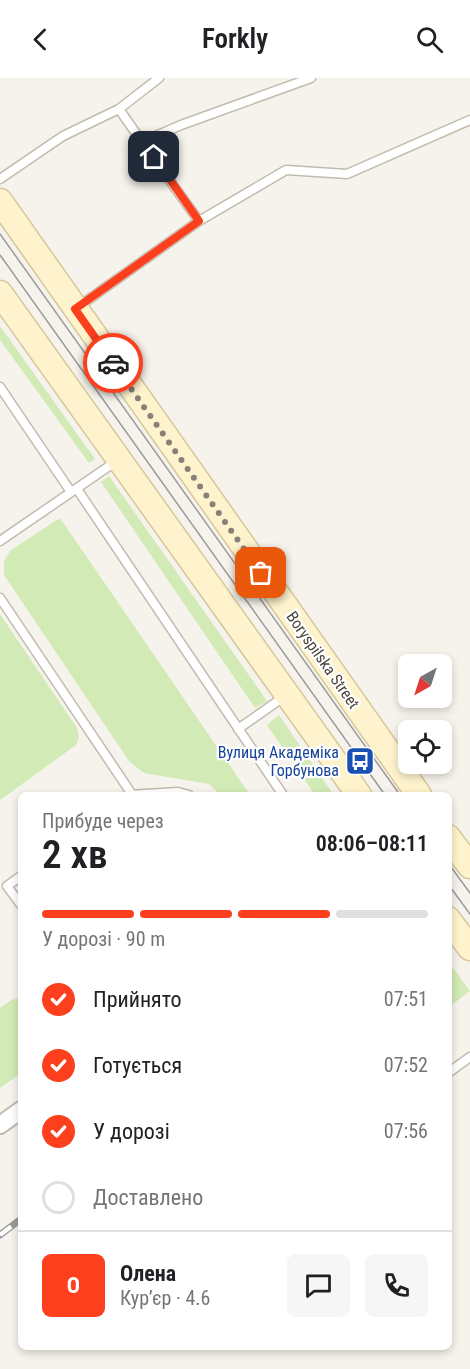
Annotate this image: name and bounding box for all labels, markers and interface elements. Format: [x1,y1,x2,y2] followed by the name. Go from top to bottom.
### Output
[24,23,57,56] icon: back
[202,23,268,55] text: Forkly
[413,23,446,56] icon: search
[128,131,179,182] pin
[137,140,170,173] icon: home
[83,333,143,393] courier
[97,347,130,380] icon: car
[235,547,286,598] pin
[244,556,277,589] icon: bag
[282,608,364,712] street label: Boryspilska Street
[398,654,452,708] north arrow
[398,654,452,774] map controls
[398,720,452,774] button: locate
[218,743,339,780] place label: Вулиця Академіка Горбунова
[344,745,376,777] bus stop icon: Вулиця Академіка Горбунова
[42,809,164,833] text: Прибуде через
[316,831,428,856] text: 08:06–08:11
[42,832,108,878] text: 2 хв
[42,927,165,951] text: У дорозі · 90 m
[42,983,75,1016] icon: check
[93,987,182,1012] text: Прийнято
[384,987,428,1011] text: 07:51
[42,1049,75,1082] icon: check
[93,1053,182,1078] text: Готується
[384,1053,428,1077] text: 07:52
[42,1115,75,1148] icon: check
[93,1119,170,1144] text: У дорозі
[384,1119,428,1143] text: 07:56
[93,1185,203,1210] text: Доставлено
[287,1254,350,1317] button: chat
[365,1254,428,1317] button: phone
[120,1261,176,1286] text: Олена
[67,1273,80,1298] text: О
[120,1286,210,1310] text: Кур’єр · 4.6

